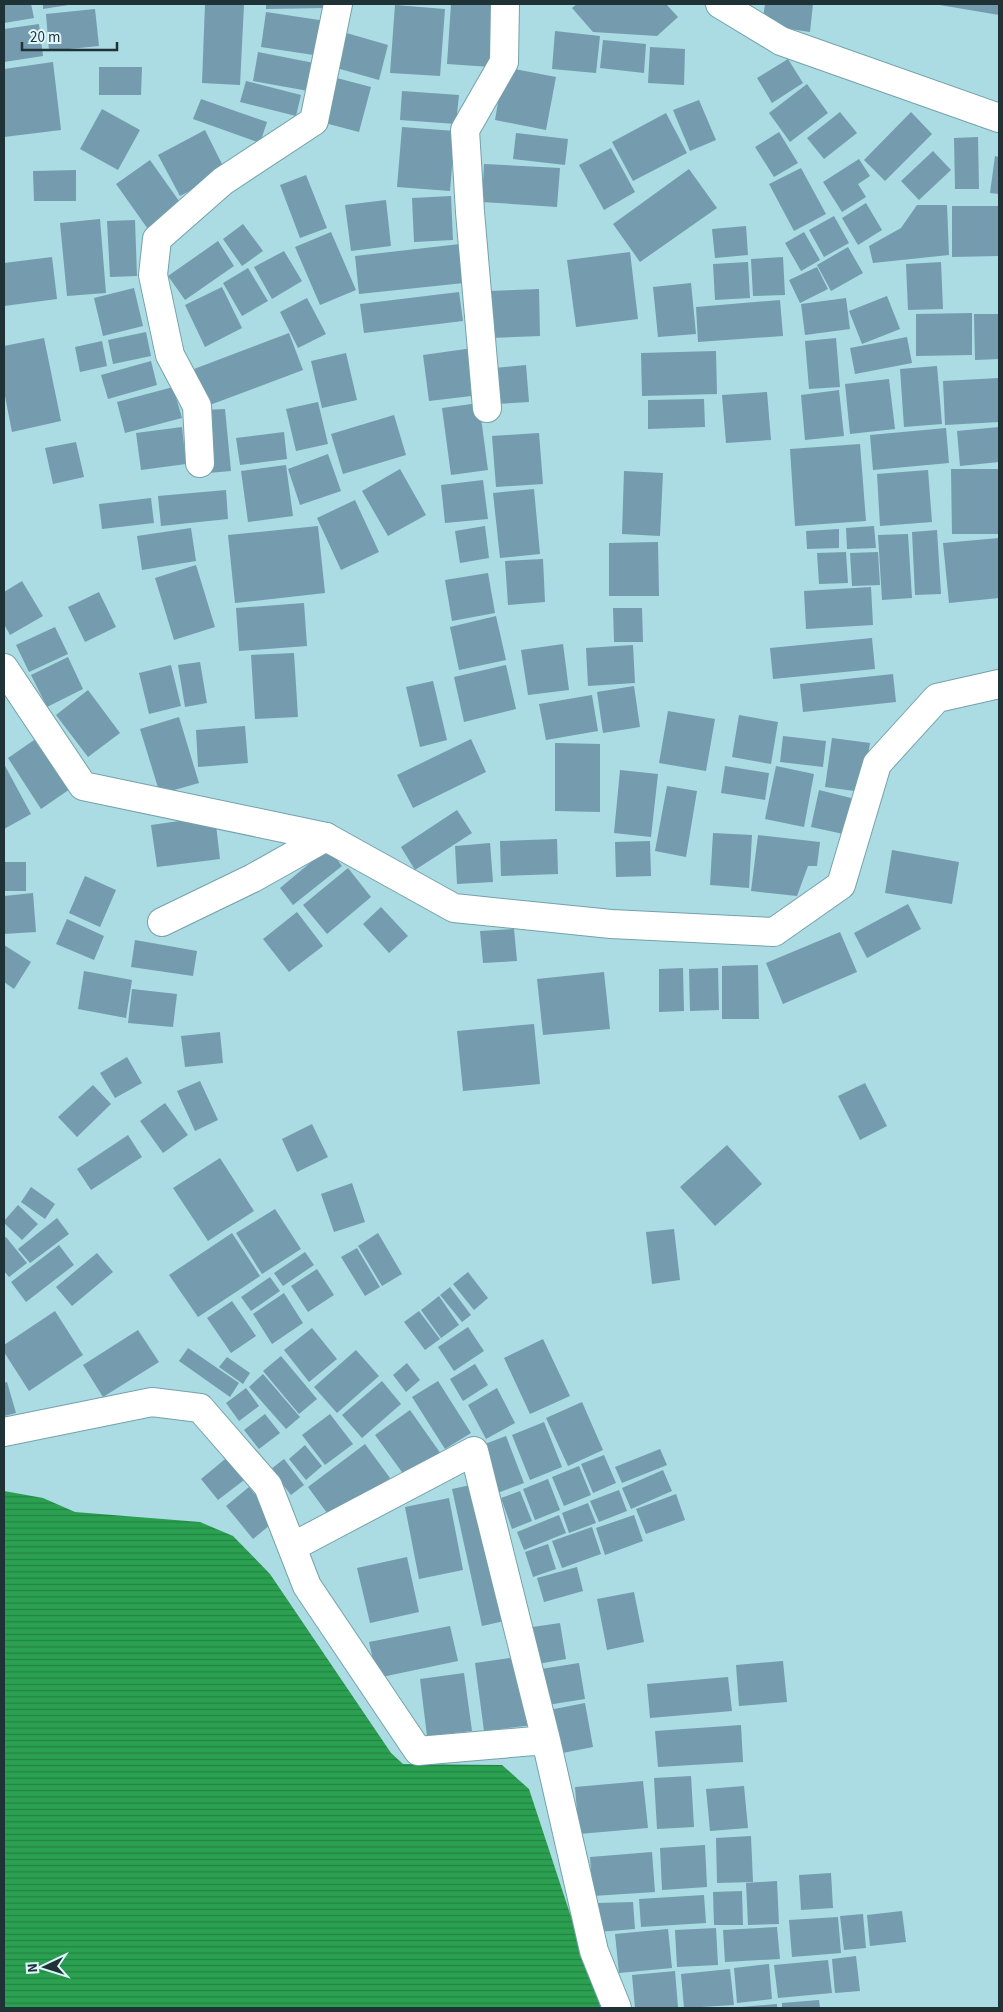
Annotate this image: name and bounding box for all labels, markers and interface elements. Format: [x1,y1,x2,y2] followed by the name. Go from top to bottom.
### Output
[22,20,118,52] scale bar
[30,27,60,48] text: 20 m
[20,1942,70,1992] north arrow
[23,1962,43,1973] text: N

